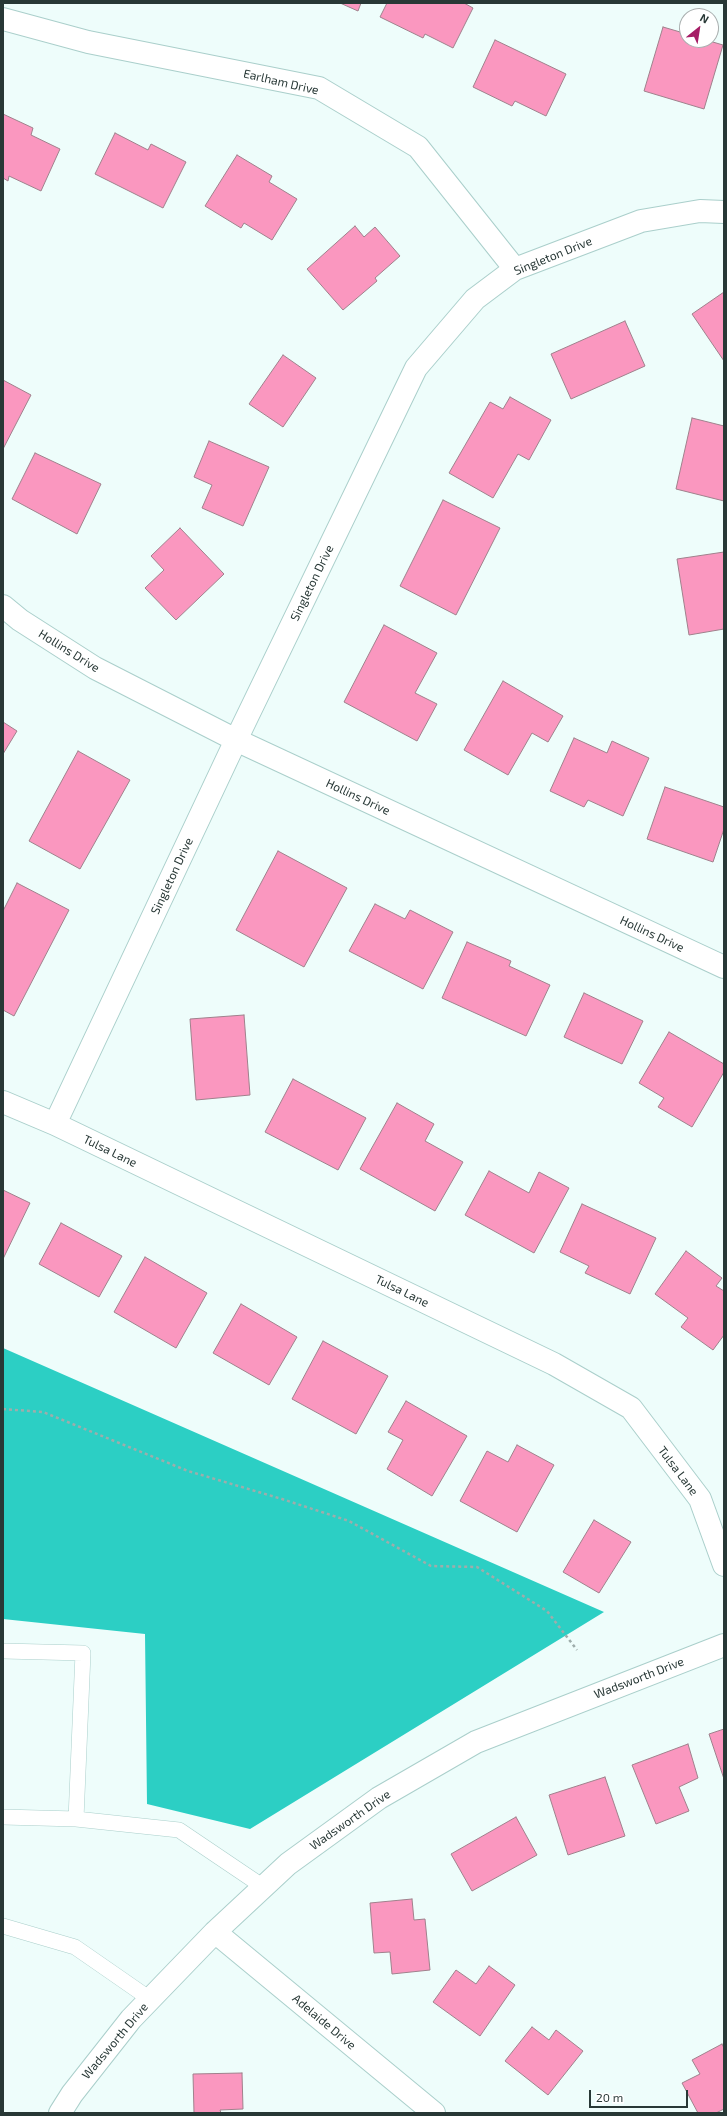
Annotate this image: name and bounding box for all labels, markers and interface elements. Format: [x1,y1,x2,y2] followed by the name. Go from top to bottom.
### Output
[679,8,719,48] north arrow
[698,10,711,26] text: N
[242,66,320,98] street label: Earlham Drive
[512,234,594,278] street label: Singleton Drive
[287,543,337,623] street label: Singleton Drive
[36,627,102,675] street label: Hollins Drive
[324,776,392,818] street label: Hollins Drive
[148,835,196,917] street label: Singleton Drive
[618,913,686,955] street label: Hollins Drive
[81,1132,139,1170] street label: Tulsa Lane
[373,1272,431,1310] street label: Tulsa Lane
[655,1444,701,1498] street label: Tulsa Lane
[592,1654,686,1702] street label: Wadsworth Drive
[307,1787,393,1853] street label: Wadsworth Drive
[289,1991,359,2053] street label: Adelaide Drive
[79,2000,151,2082] street label: Wadsworth Drive
[591,2082,690,2108] scale bar
[596,2090,623,2104] text: 20 m

